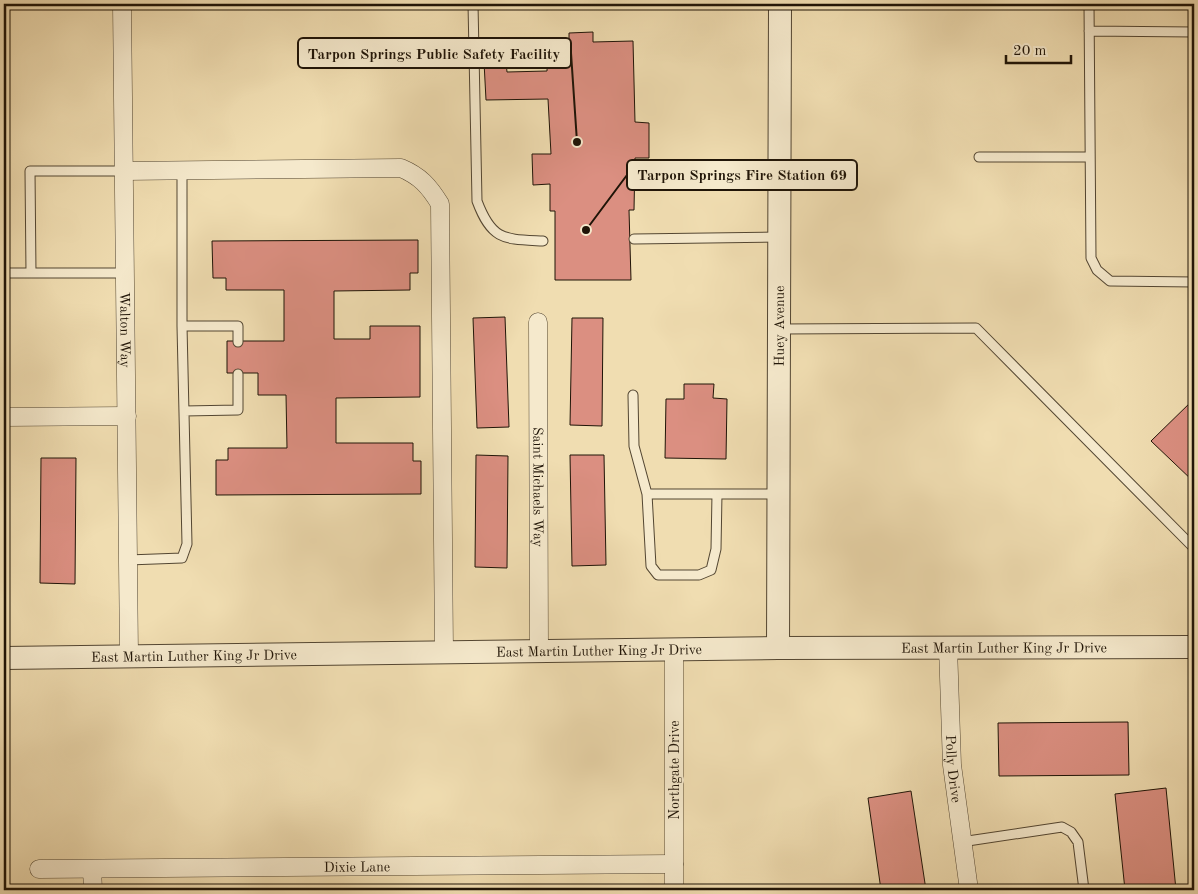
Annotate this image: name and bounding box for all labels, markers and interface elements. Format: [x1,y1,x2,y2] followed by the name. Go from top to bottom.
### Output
[1006,32,1070,64] scale bar
[298,38,571,68] callout: Tarpon Springs Public Safety Facility
[1013,44,1047,59] text: 20 m
[308,48,561,63] text: Tarpon Springs Public Safety Facility
[627,160,857,190] callout: Tarpon Springs Fire Station 69
[637,169,847,184] text: Tarpon Springs Fire Station 69
[773,286,787,366] street label: Huey Avenue
[117,292,132,369] street label: Walton Way
[530,427,545,548] street label: Saint Michaels Way
[901,641,1107,656] street label: East Martin Luther King Jr Drive
[496,643,702,660] street label: East Martin Luther King Jr Drive
[91,648,297,665] street label: East Martin Luther King Jr Drive
[668,720,682,820] street label: Northgate Drive
[943,735,963,804] street label: Polly Drive
[324,860,390,875] street label: Dixie Lane

